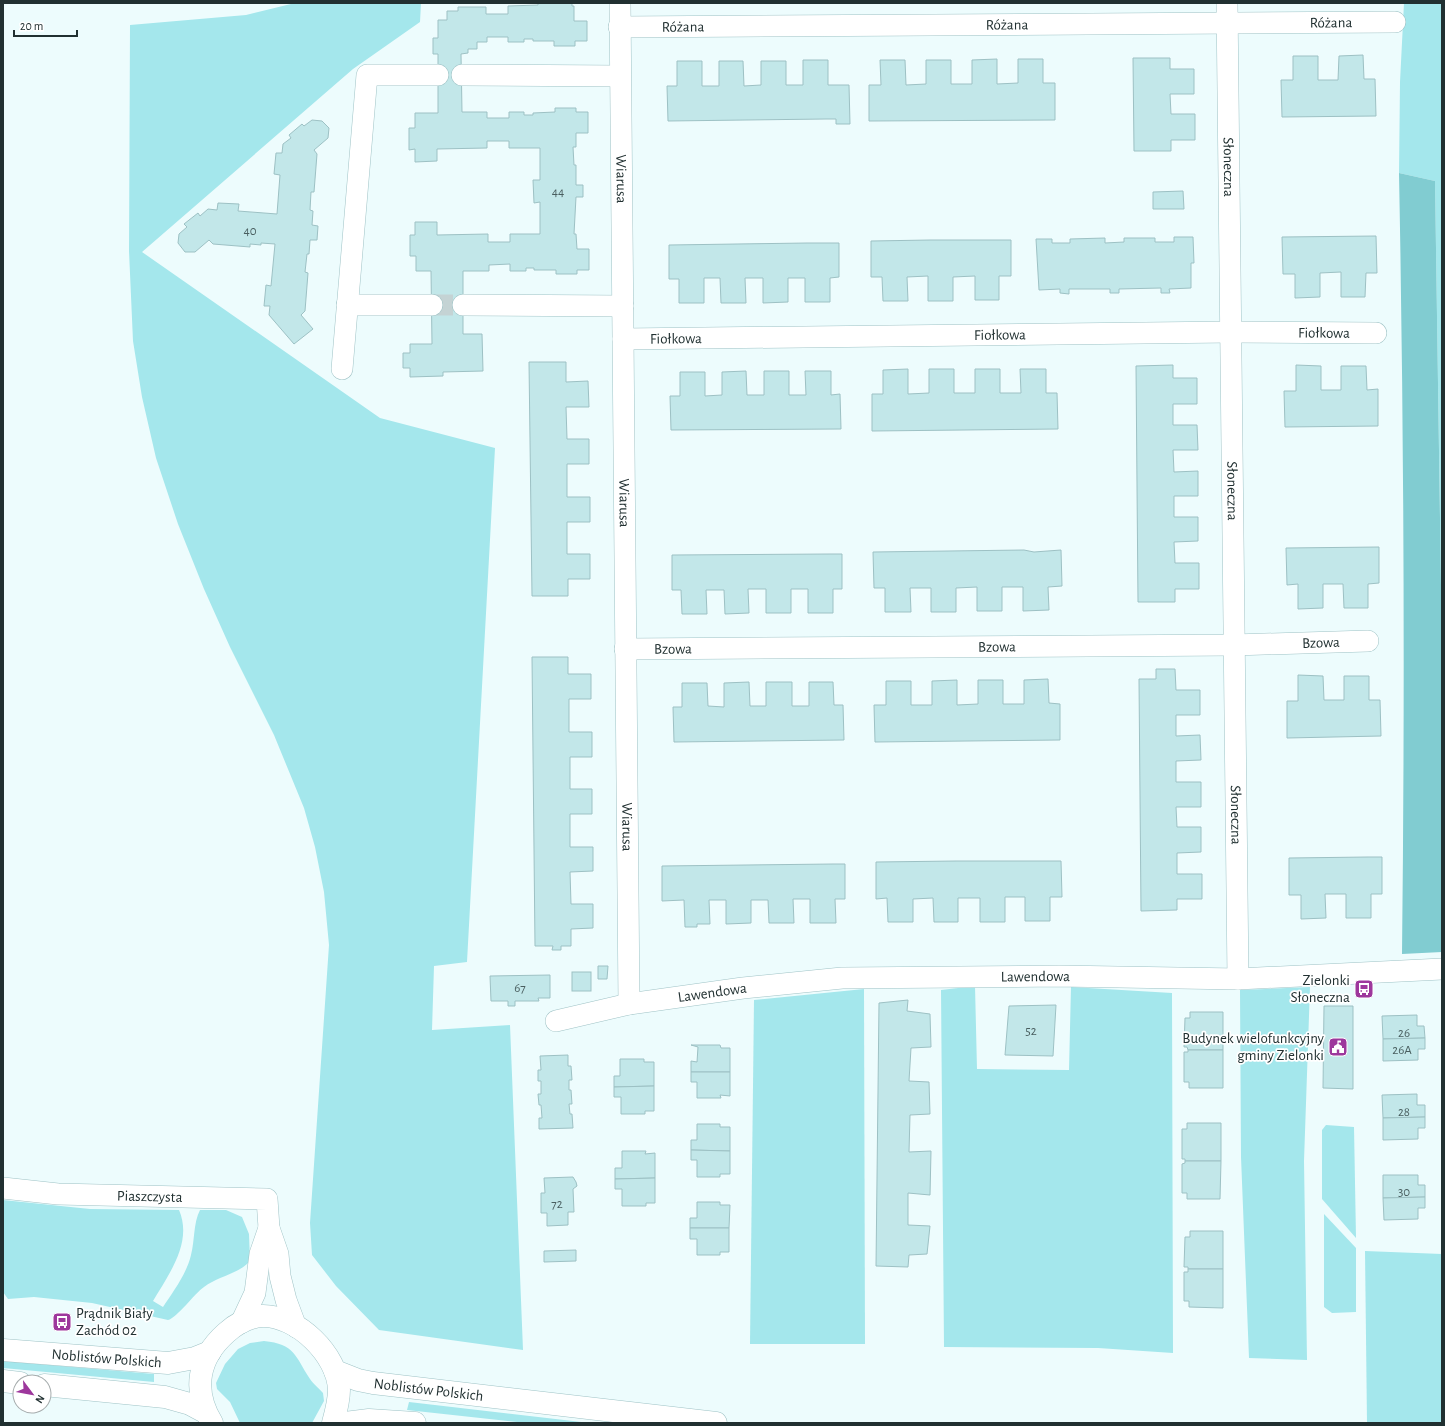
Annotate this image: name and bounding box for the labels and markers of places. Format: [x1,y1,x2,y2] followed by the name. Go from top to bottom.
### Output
[1291,973,1350,1005] place label: Zielonki Słoneczna
[1353,978,1375,1000] bus stop icon: Zielonki Słoneczna
[1182,1031,1325,1063] place label: Budynek wielofunkcyjny gminy Zielonki
[1327,1036,1349,1058] public building icon: Budynek wielofunkcyjny gminy Zielonki
[76,1306,153,1338] place label: Prądnik Biały Zachód 02
[51,1311,73,1333] bus stop icon: Prądnik Biały Zachód 02

